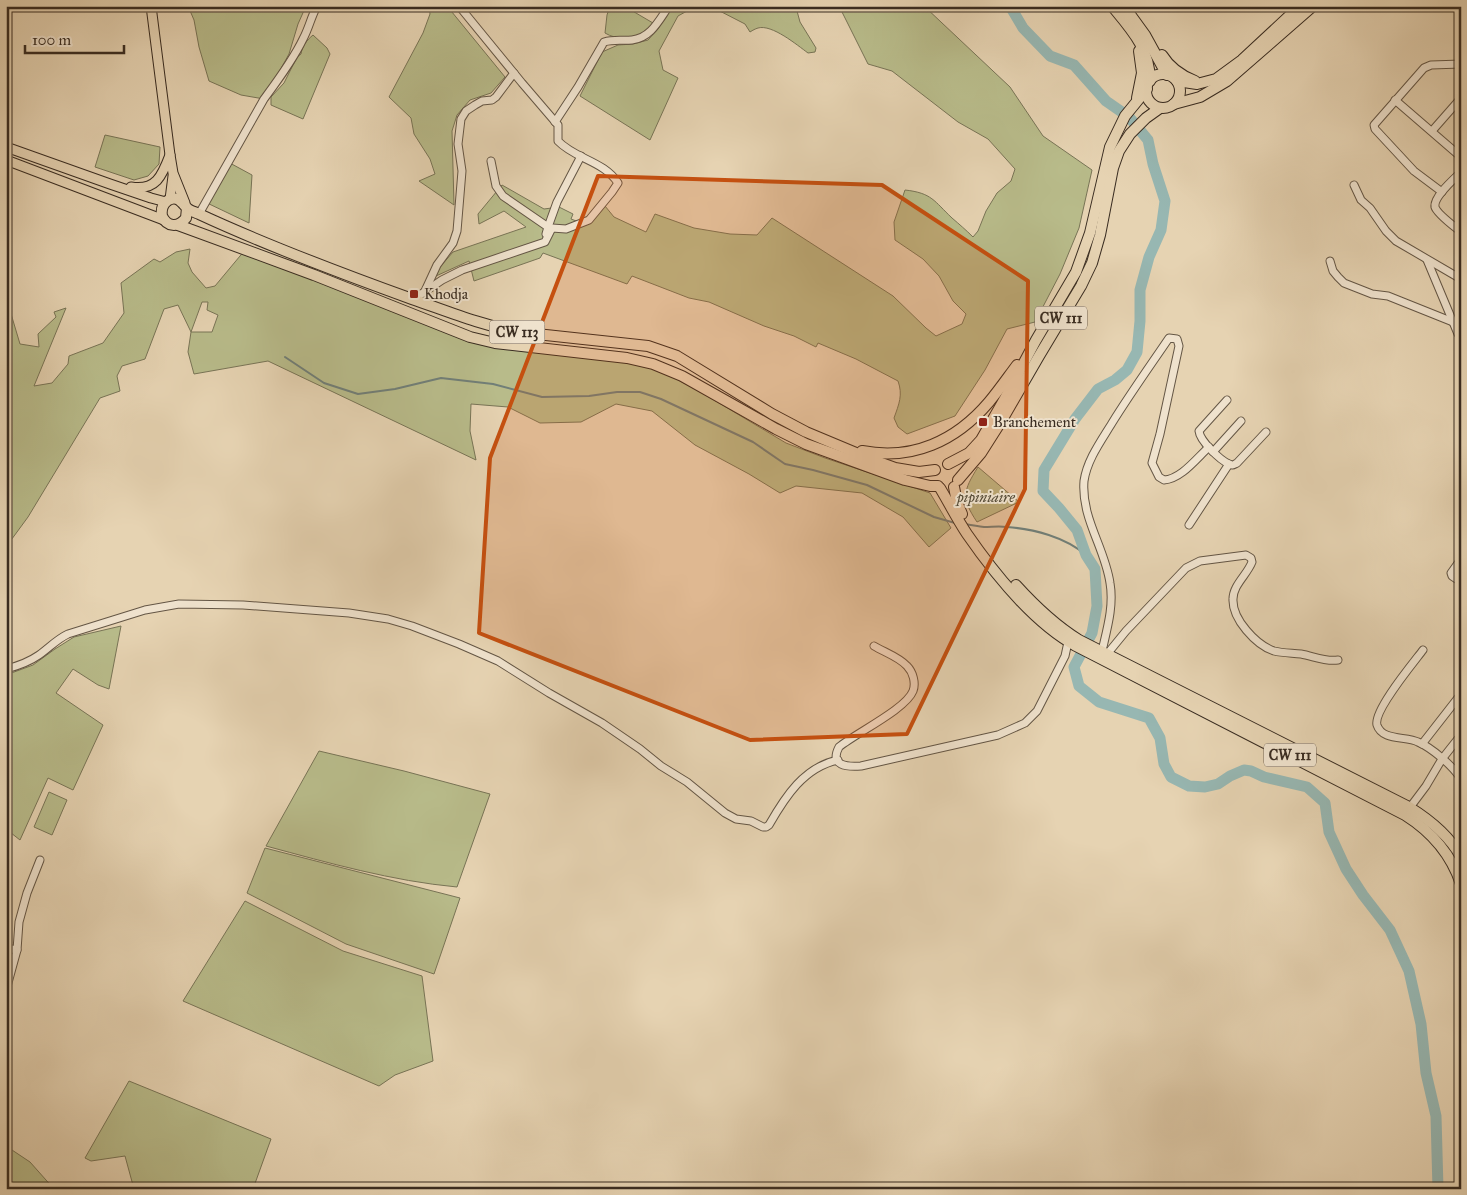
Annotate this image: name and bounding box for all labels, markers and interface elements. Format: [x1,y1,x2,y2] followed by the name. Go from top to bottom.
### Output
[25,22,124,54] scale bar
[32,31,72,49] text: 100 m
[424,285,469,303] place label: Khodja
[408,288,420,300] marker: Khodja
[1035,306,1087,330] road number: CW 111
[490,321,544,344] road number: CW 113
[993,413,1077,431] place label: Branchement
[977,416,989,428] marker: Branchement
[955,488,1015,507] park label: pipiniaire
[1264,744,1316,766] road number: CW 111

